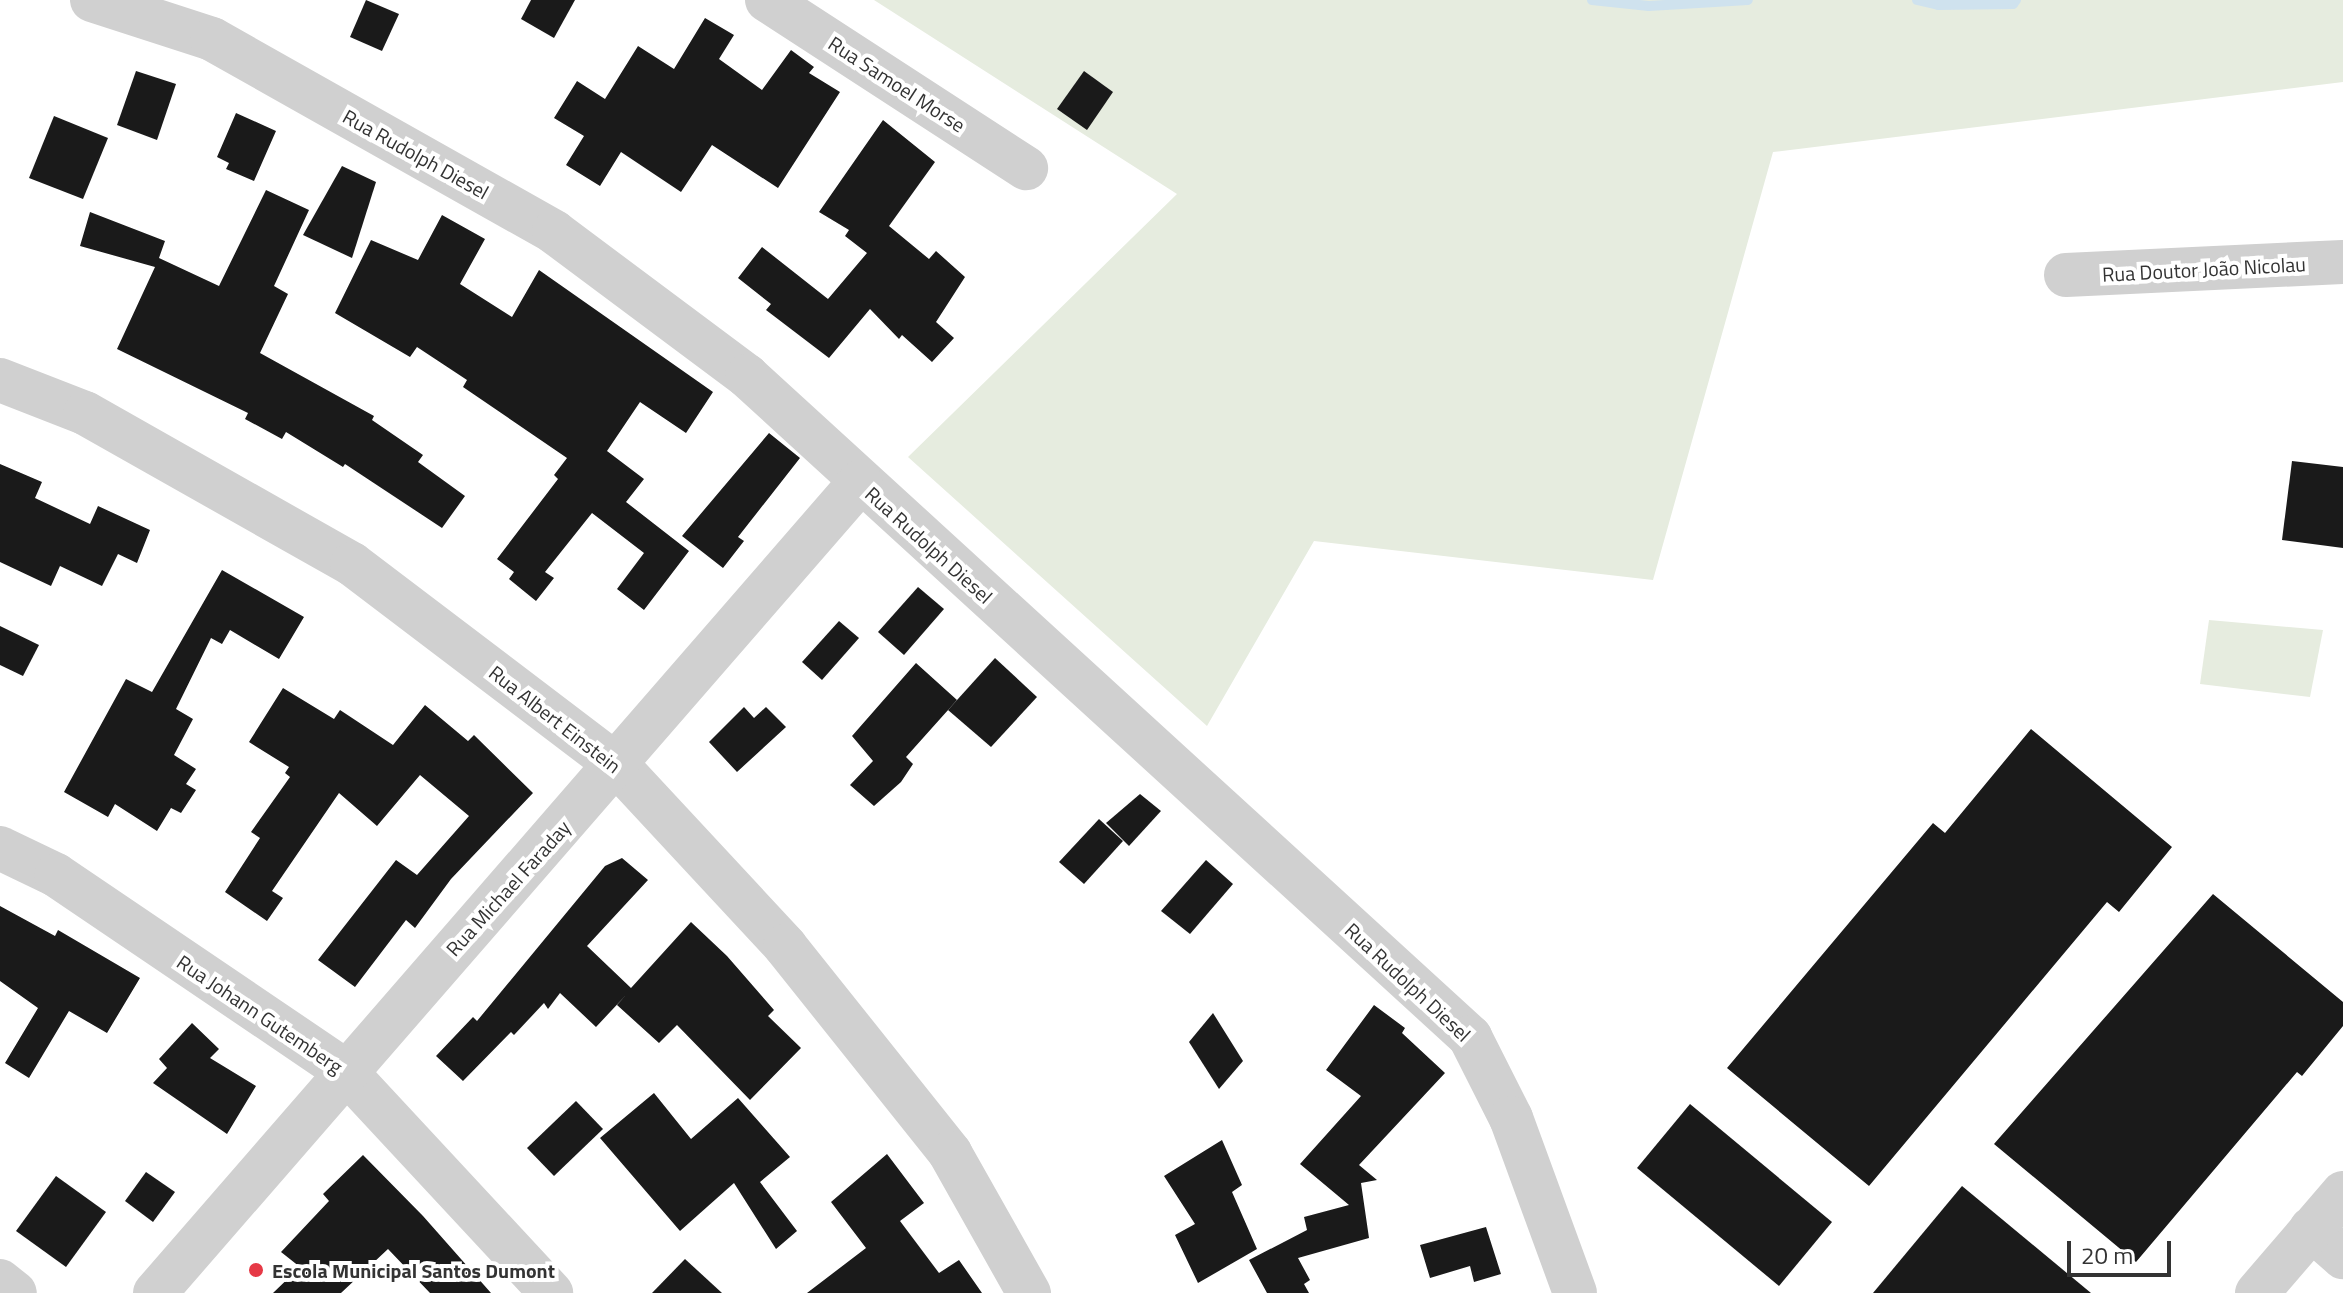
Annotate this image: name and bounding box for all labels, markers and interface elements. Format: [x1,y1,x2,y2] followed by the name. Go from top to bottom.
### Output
[824,31,970,137] street label: Rua Samoel Morse
[339,104,493,204] street label: Rua Rudolph Diesel
[2102,252,2306,286] street label: Rua Doutor João Nicolau
[860,482,998,608] street label: Rua Rudolph Diesel
[484,660,626,778] street label: Rua Albert Einstein
[441,815,575,961] street label: Rua Michael Faraday
[1340,918,1476,1046] street label: Rua Rudolph Diesel
[173,950,347,1078] street label: Rua Johann Gutemberg
[2071,1225,2175,1275] scale bar
[2081,1237,2133,1273] text: 20 m
[272,1258,555,1282] place label: Escola Municipal Santos Dumont
[247,1261,265,1279] marker: Escola Municipal Santos Dumont

